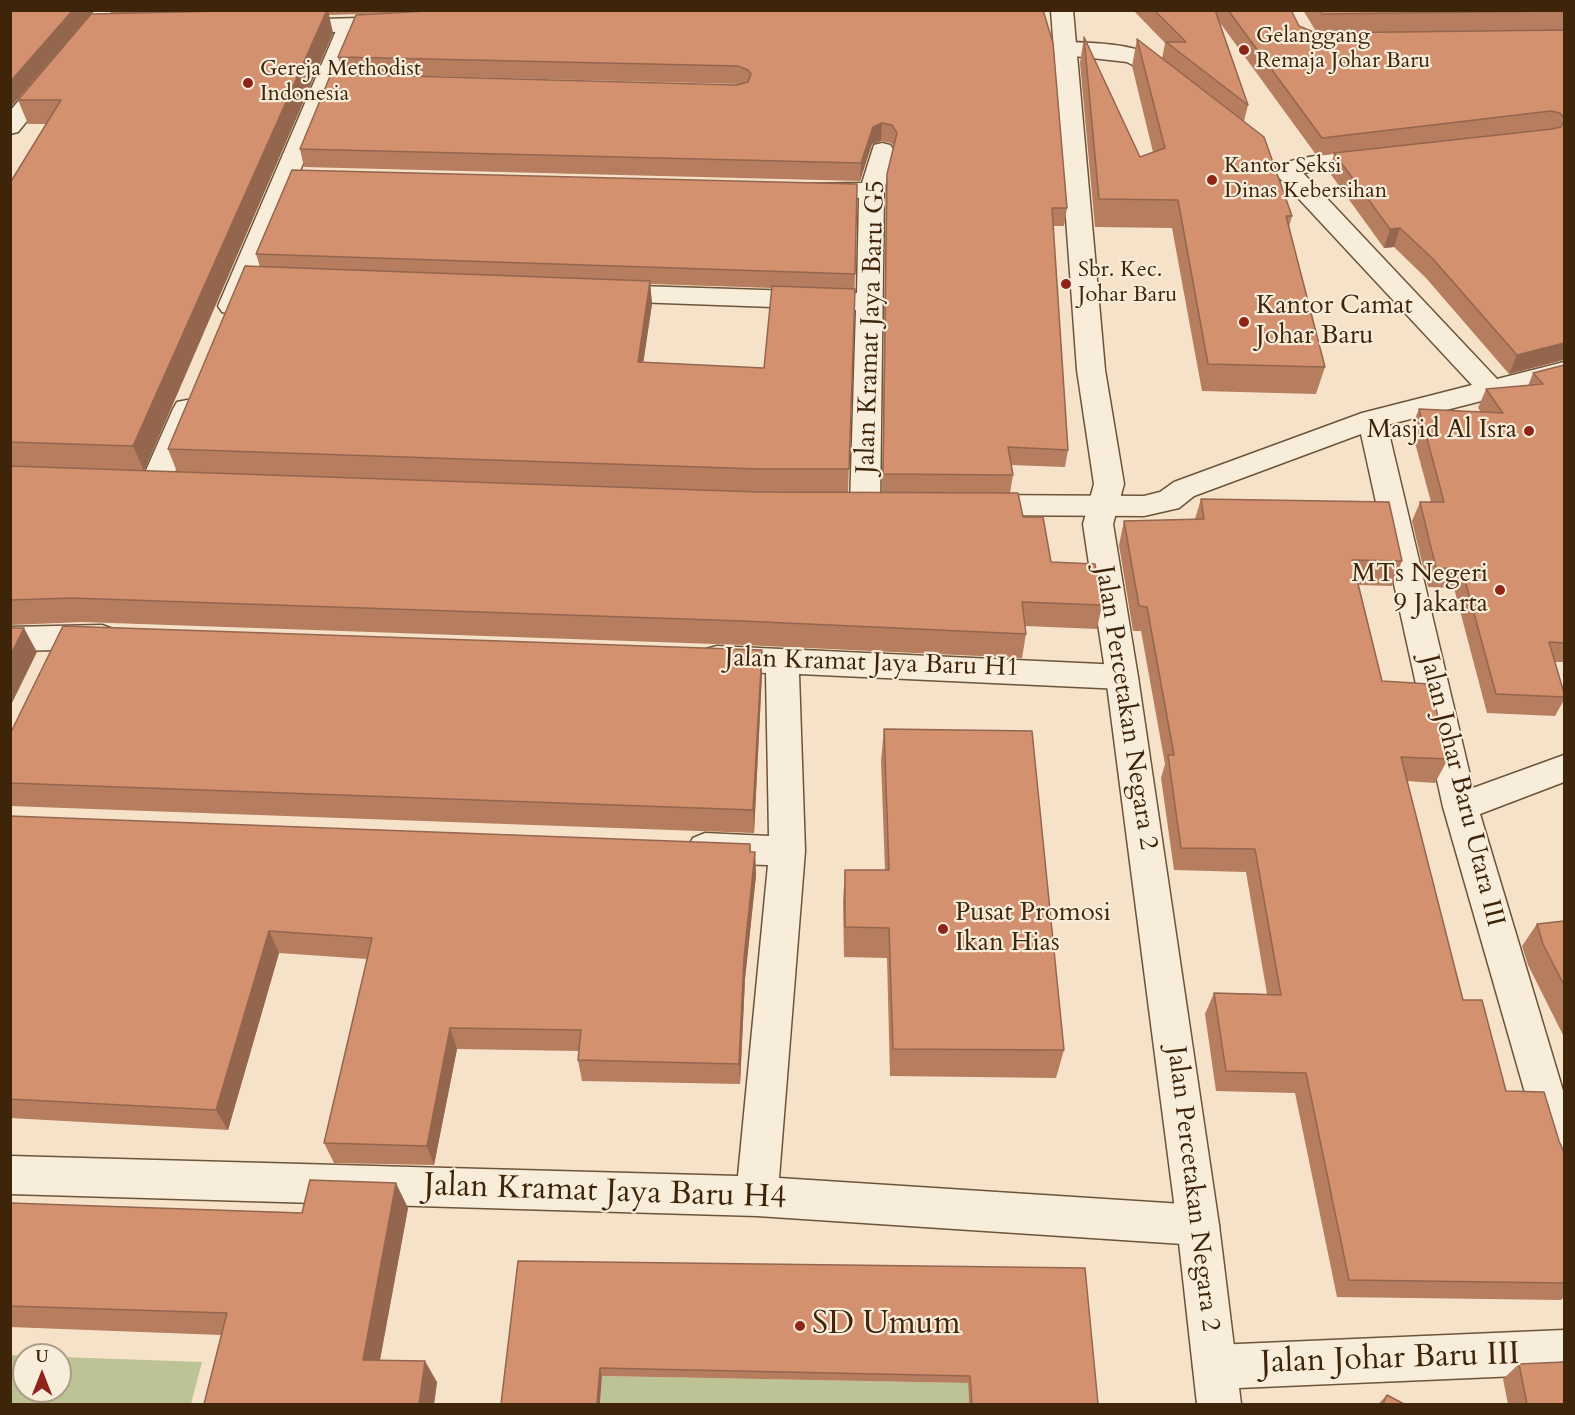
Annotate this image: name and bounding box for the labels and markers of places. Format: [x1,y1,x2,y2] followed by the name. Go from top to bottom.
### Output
[1256,24,1430,76] place label: Gelanggang Remaja Johar Baru
[1237,43,1251,57] marker: Gelanggang Remaja Johar Baru
[260,57,421,108] place label: Gereja Methodist Indonesia
[241,76,255,90] marker: Gereja Methodist Indonesia
[1224,154,1387,206] place label: Kantor Seksi Dinas Kebersihan
[1205,173,1219,187] marker: Kantor Seksi Dinas Kebersihan
[1078,258,1177,310] place label: Sbr. Kec. Johar Baru
[1059,277,1073,291] marker: Sbr. Kec. Johar Baru
[1256,291,1413,352] place label: Kantor Camat Johar Baru
[1237,315,1251,329] marker: Kantor Camat Johar Baru
[1367,415,1517,447] place label: Masjid Al Isra
[1522,424,1536,438] marker: Masjid Al Isra
[1352,559,1488,620] place label: MTs Negeri 9 Jakarta
[1493,583,1507,597] marker: MTs Negeri 9 Jakarta
[955,898,1111,960] place label: Pusat Promosi Ikan Hias
[936,922,950,936] marker: Pusat Promosi Ikan Hias
[812,1307,960,1345] place label: SD Umum
[793,1319,807,1333] marker: SD Umum

